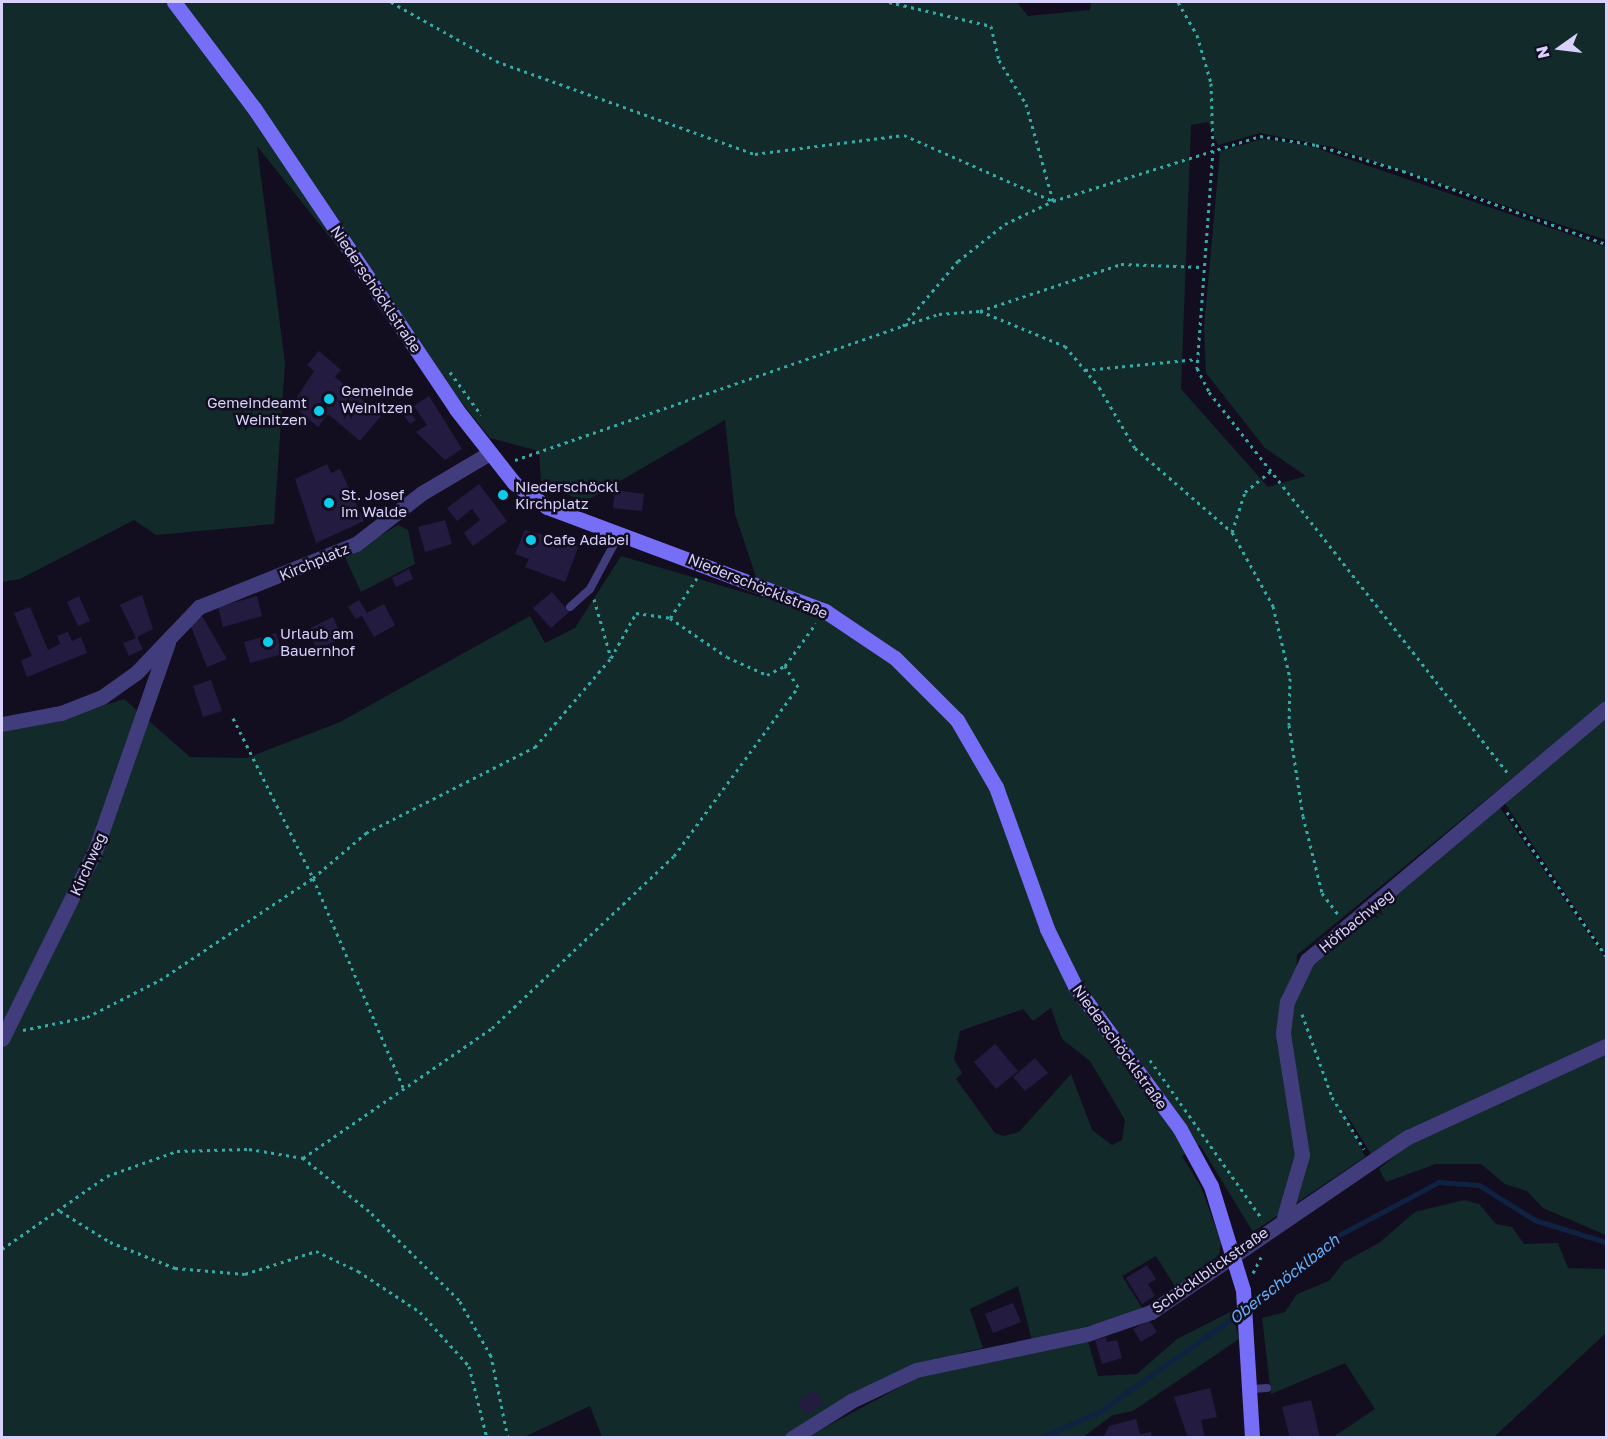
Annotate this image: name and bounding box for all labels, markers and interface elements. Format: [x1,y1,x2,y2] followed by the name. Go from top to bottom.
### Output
[1530,18,1590,78] north arrow
[1531,44,1554,61] text: N
[327,222,425,356] street label: Niederschöcklstraße
[341,381,413,416] place label: Gemeinde Weinitzen
[322,392,336,406] marker: Gemeinde Weinitzen
[207,393,307,428] place label: Gemeindeamt Weinitzen
[312,404,326,418] marker: Gemeindeamt Weinitzen
[515,477,619,512] place label: Niederschöckl Kirchplatz
[341,485,407,520] place label: St. Josef im Walde
[496,488,510,502] marker: Niederschöckl Kirchplatz
[322,496,336,510] marker: St. Josef im Walde
[543,531,629,549] place label: Cafe Adabei
[524,533,538,547] marker: Cafe Adabei
[277,539,351,585] street label: Kirchplatz
[685,550,831,622] street label: Niederschöcklstraße
[280,624,355,659] place label: Urlaub am Bauernhof
[261,635,275,649] marker: Urlaub am Bauernhof
[66,830,110,898] street label: Kirchweg
[1315,885,1397,957] street label: Höfbachweg
[1069,981,1171,1113] street label: Niederschöcklstraße
[1148,1223,1272,1317] street label: Schöcklblickstraße
[1225,1230,1343,1328] water label: Oberschöcklbach

